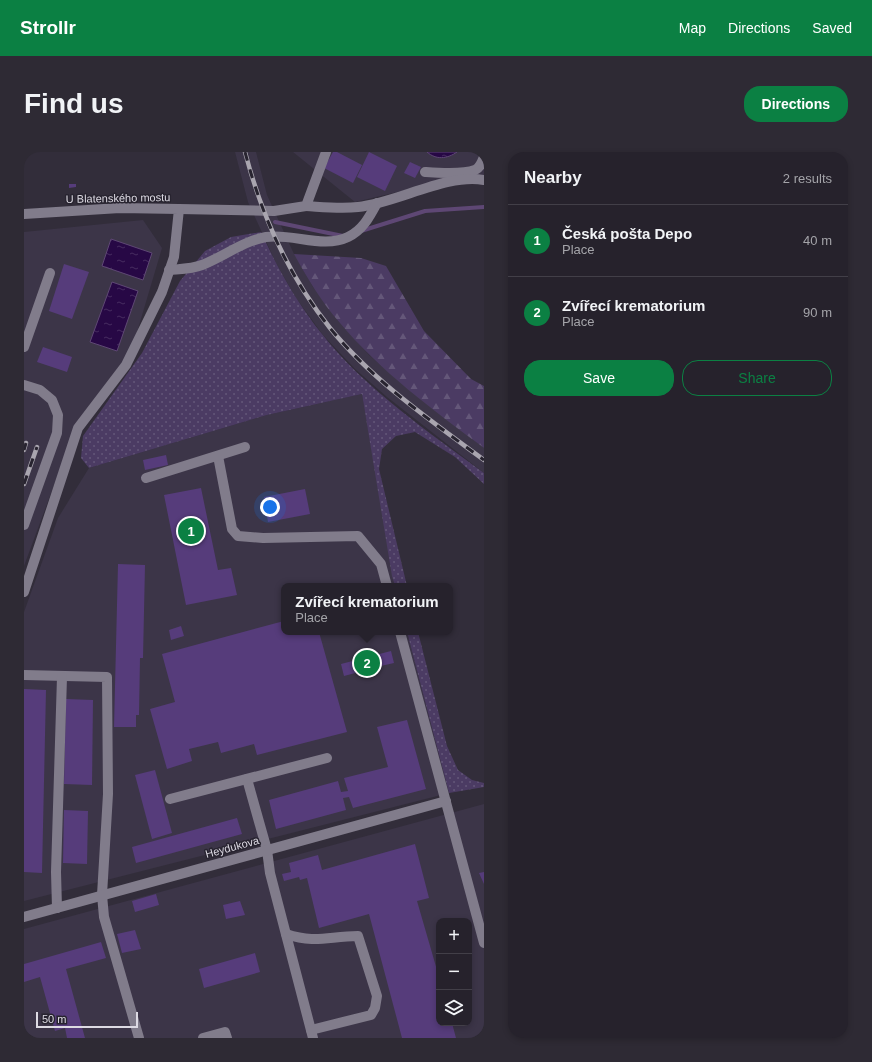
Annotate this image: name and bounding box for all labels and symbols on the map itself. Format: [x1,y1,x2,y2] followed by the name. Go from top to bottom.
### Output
[66,191,170,205] street label: U Blatenského mostu
[260,497,280,517] your location
[178,516,204,546] pin: 1
[354,648,380,678] pin: 2
[204,834,261,860] street label: Heydukova
[36,1010,138,1029] scale bar

